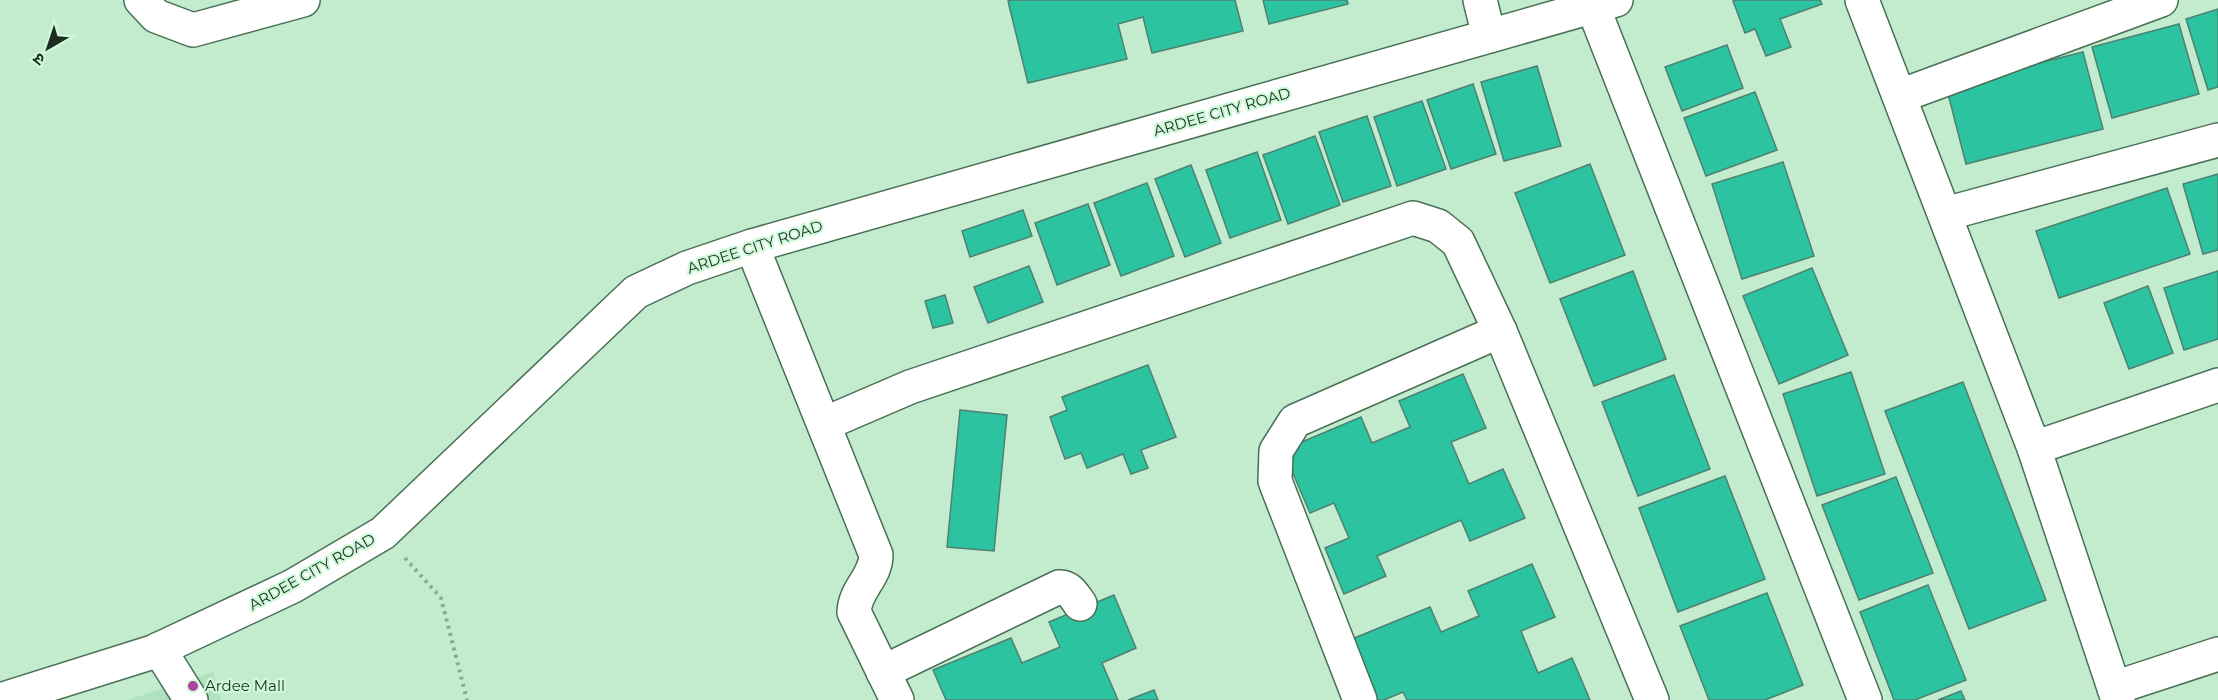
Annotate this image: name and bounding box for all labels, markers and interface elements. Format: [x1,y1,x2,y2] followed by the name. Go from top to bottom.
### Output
[18,18,78,78] north arrow
[29,49,48,70] text: उ
[1151,83,1293,140] street label: ARDEE CITY ROAD
[685,216,825,277] street label: ARDEE CITY ROAD
[245,529,378,614] street label: ARDEE CITY ROAD
[205,676,285,695] place label: Ardee Mall
[186,679,200,693] marker: Ardee Mall

